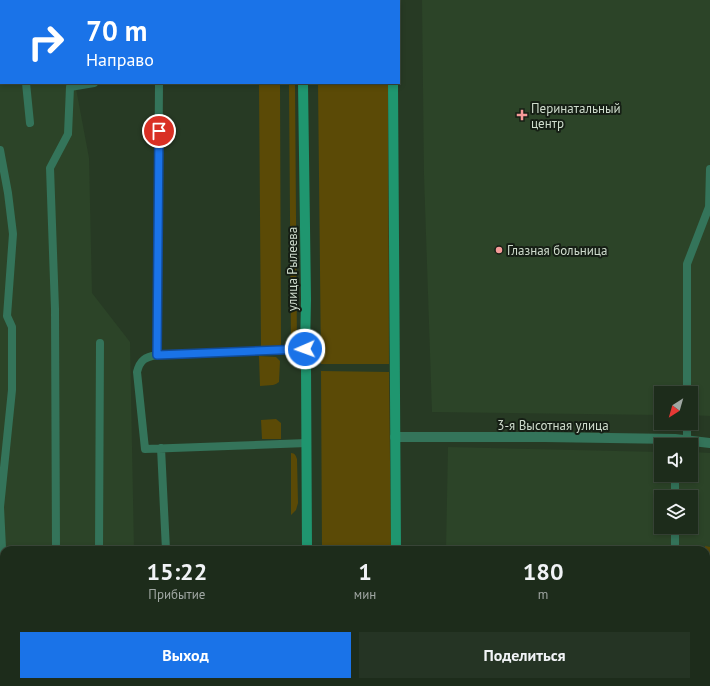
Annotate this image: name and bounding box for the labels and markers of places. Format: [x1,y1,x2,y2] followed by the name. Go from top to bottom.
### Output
[531,100,621,132] place label: Перинатальный центр
[516,109,528,121] marker: Перинатальный центр
[142,114,176,148] pin
[507,242,607,259] place label: Глазная больница
[494,245,504,255] marker: Глазная больница

